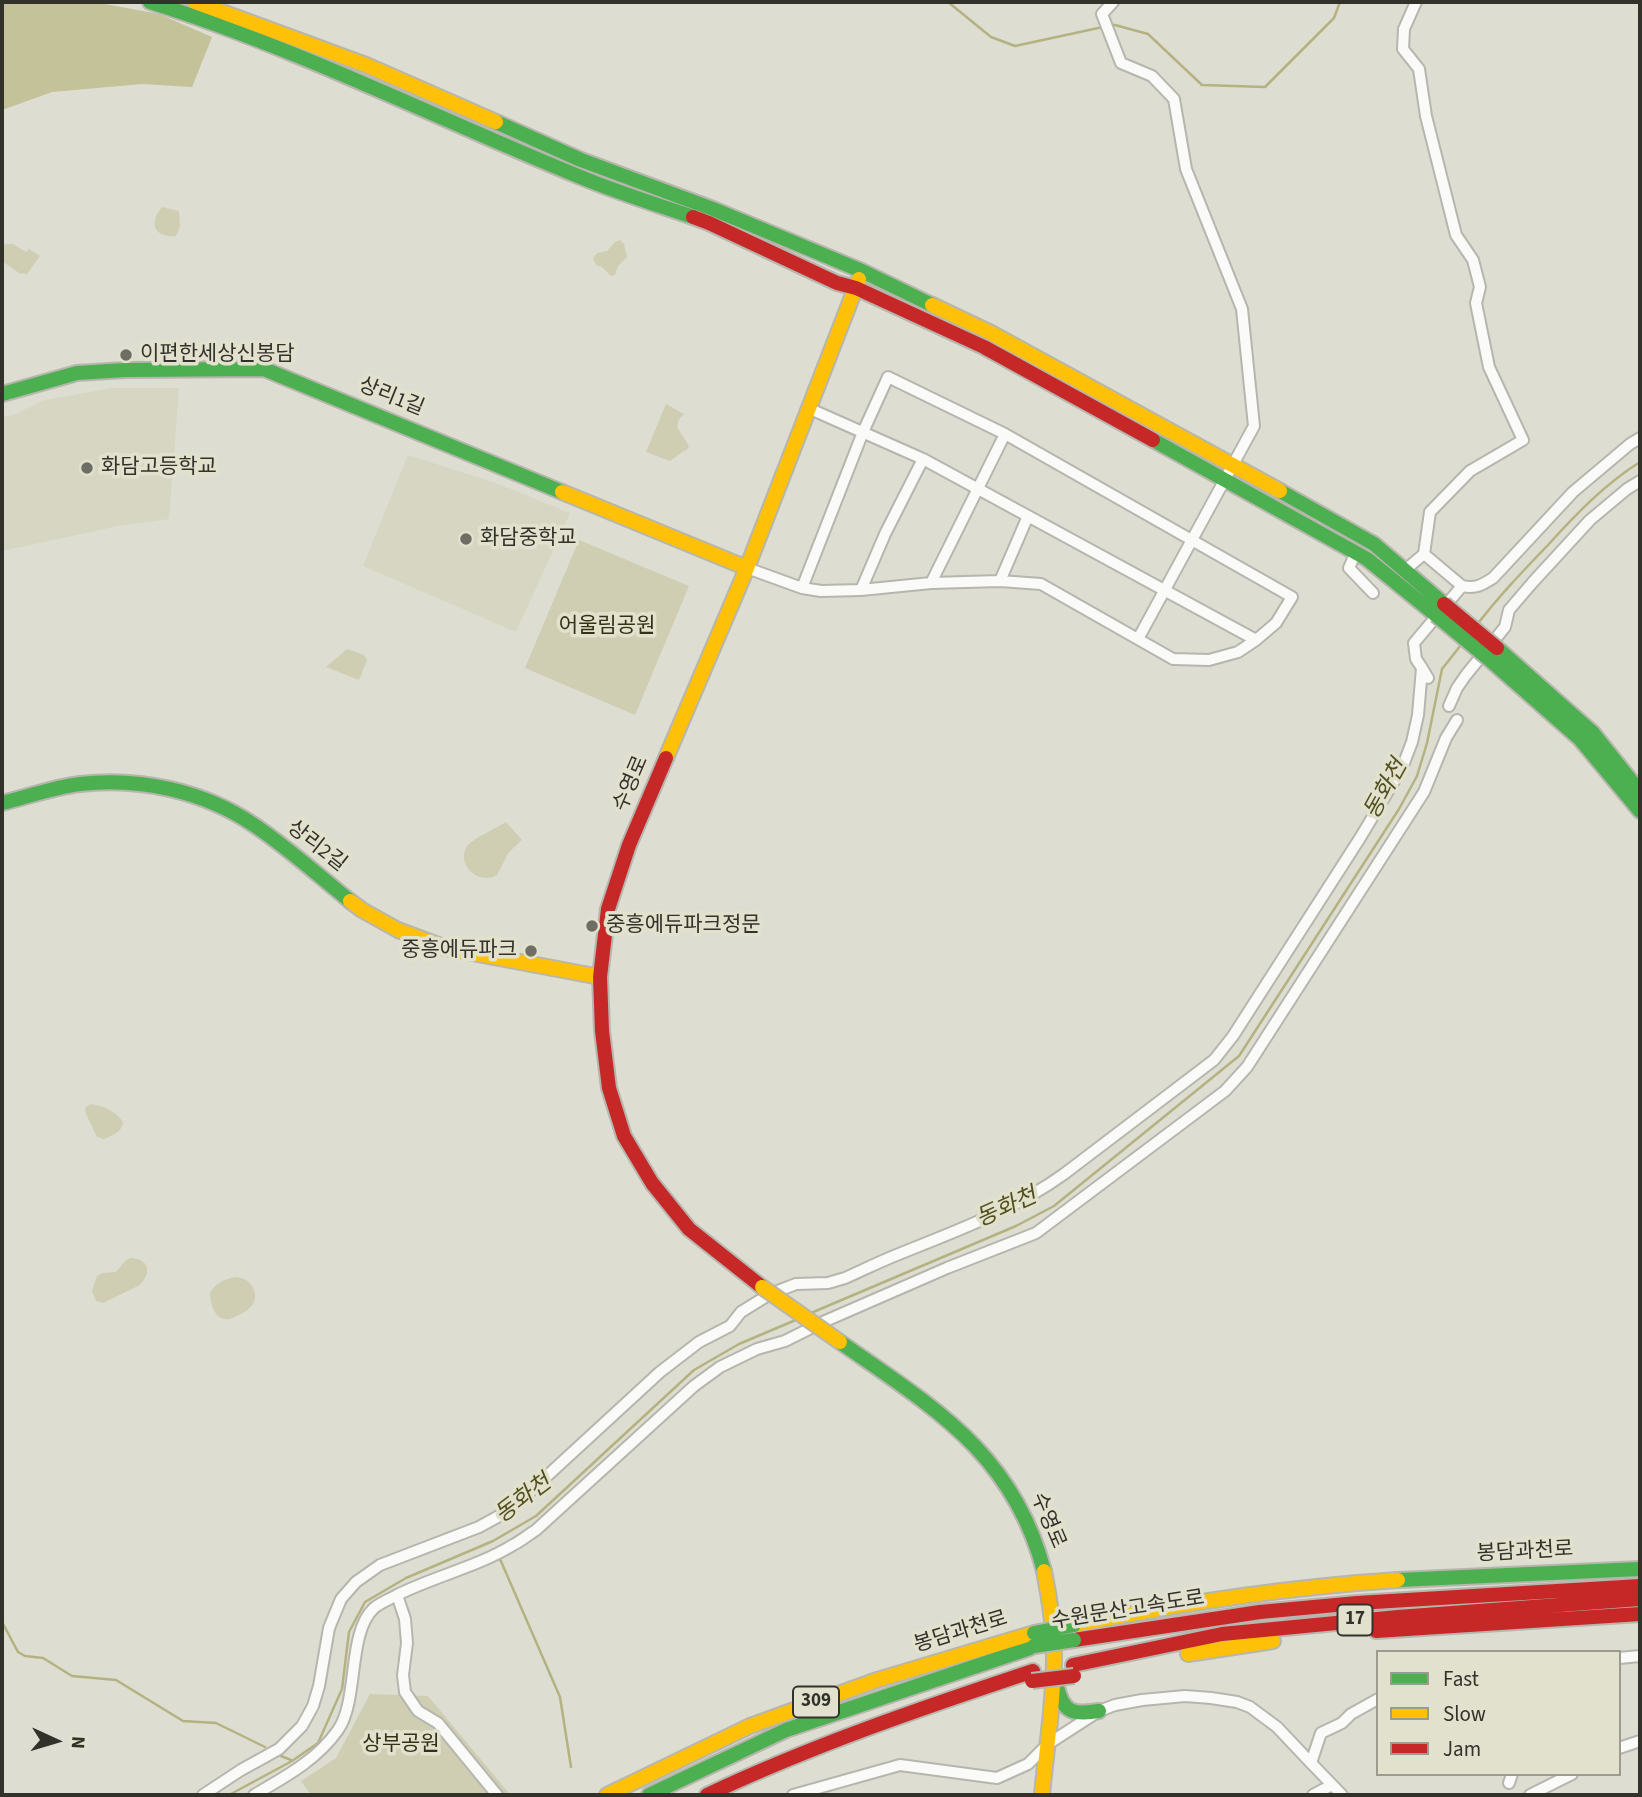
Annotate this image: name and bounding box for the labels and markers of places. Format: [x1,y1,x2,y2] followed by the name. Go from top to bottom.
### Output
[140,342,295,368] place label: 이편한세상신봉담
[118,347,134,363] marker: 이편한세상신봉담
[101,455,217,481] place label: 화담고등학교
[79,460,95,476] marker: 화담고등학교
[480,526,577,552] place label: 화담중학교
[458,531,474,547] marker: 화담중학교
[606,913,761,939] place label: 중흥에듀파크정문
[584,918,600,934] marker: 중흥에듀파크정문
[401,938,517,964] place label: 중흥에듀파크
[523,943,539,959] marker: 중흥에듀파크

